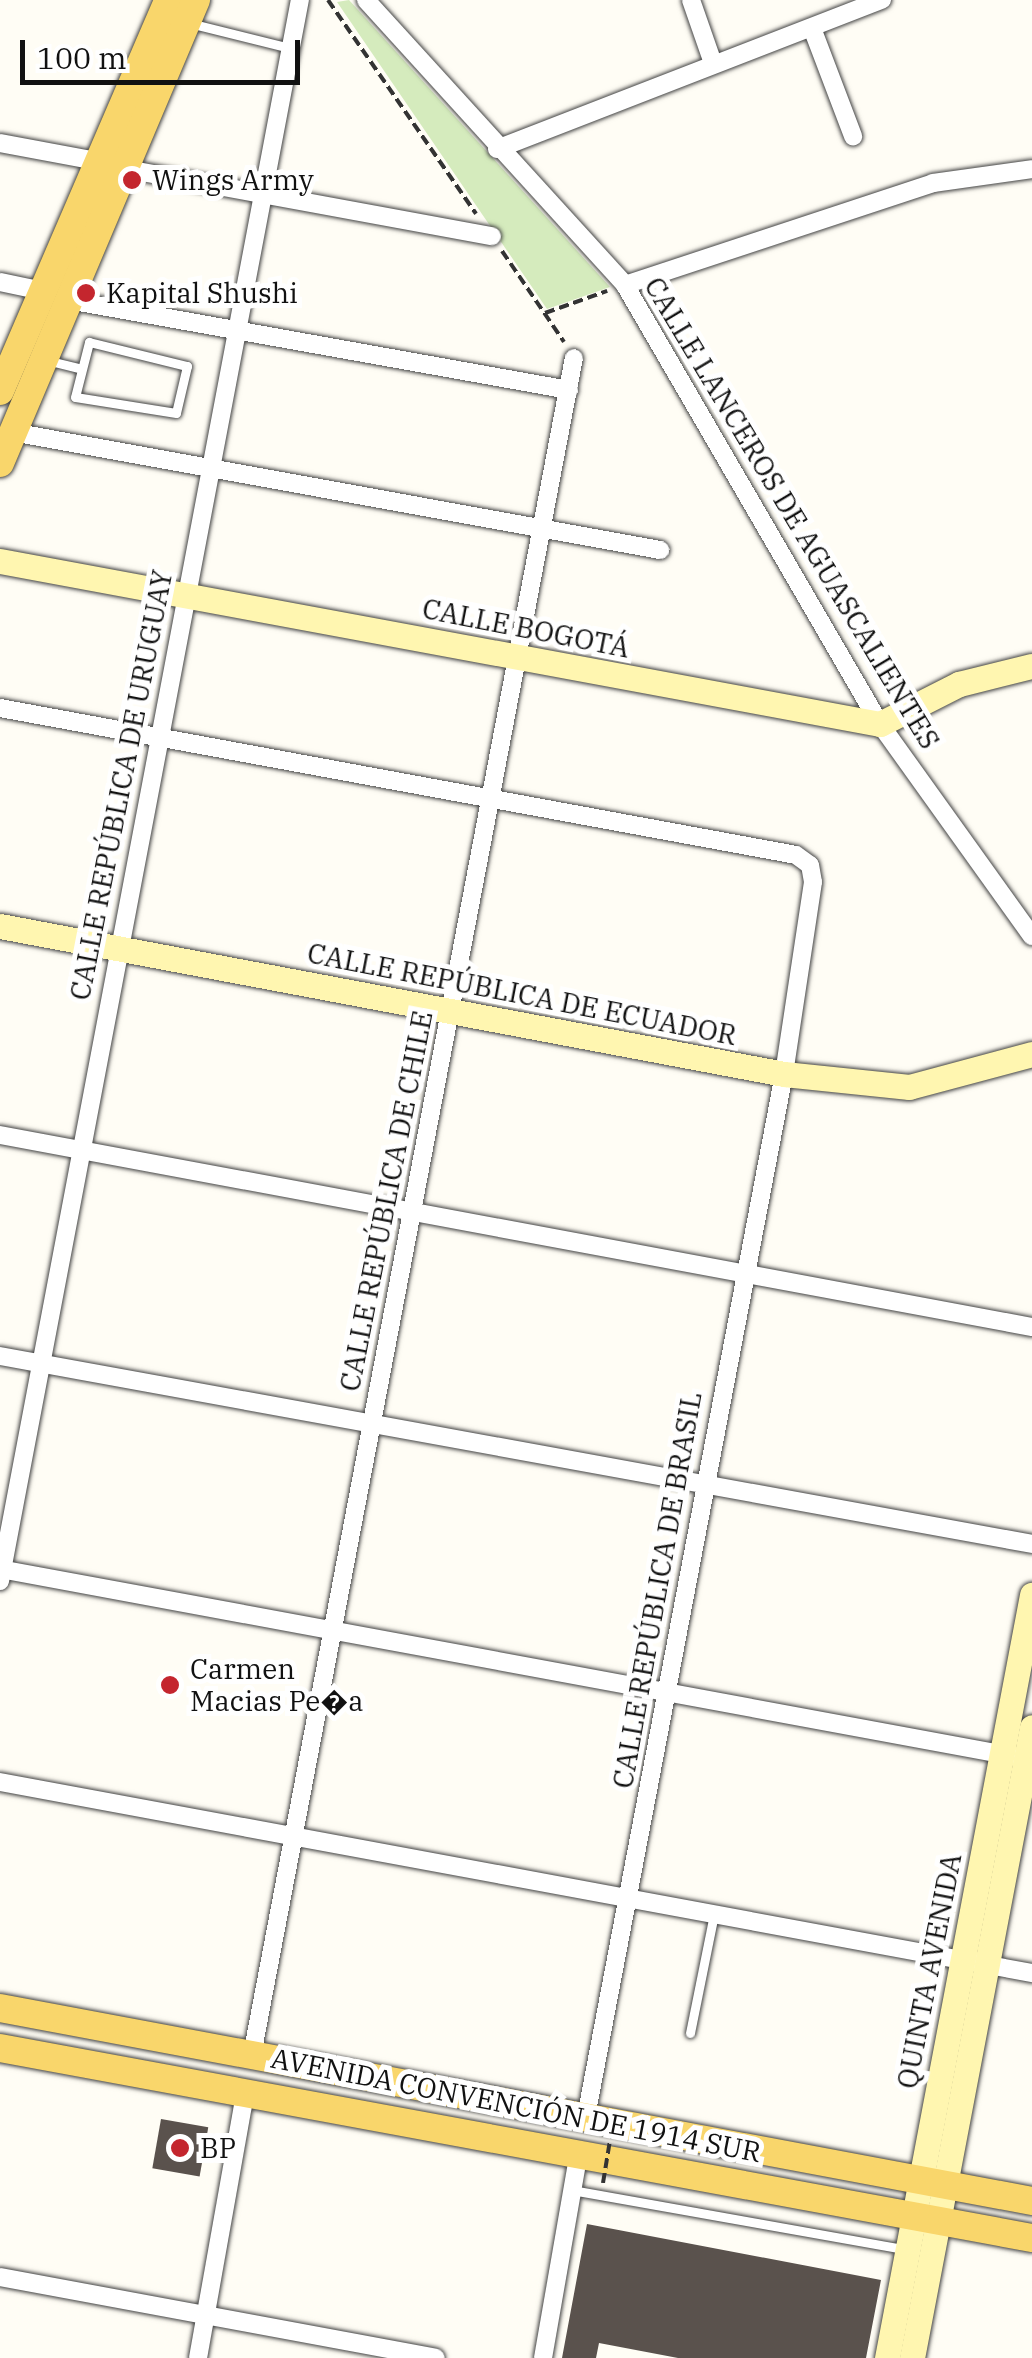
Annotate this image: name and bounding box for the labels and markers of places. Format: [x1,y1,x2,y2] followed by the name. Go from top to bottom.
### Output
[152,163,314,197] place label: Wings Army
[121,169,143,191] marker: Wings Army
[106,276,298,310] place label: Kapital Shushi
[75,282,97,304] marker: Kapital Shushi
[190,1652,364,1718] place label: Carmen Macias Pe�a
[159,1674,181,1696] marker: Carmen Macias Pe�a
[200,2131,236,2165] place label: BP
[169,2137,191,2159] marker: BP

